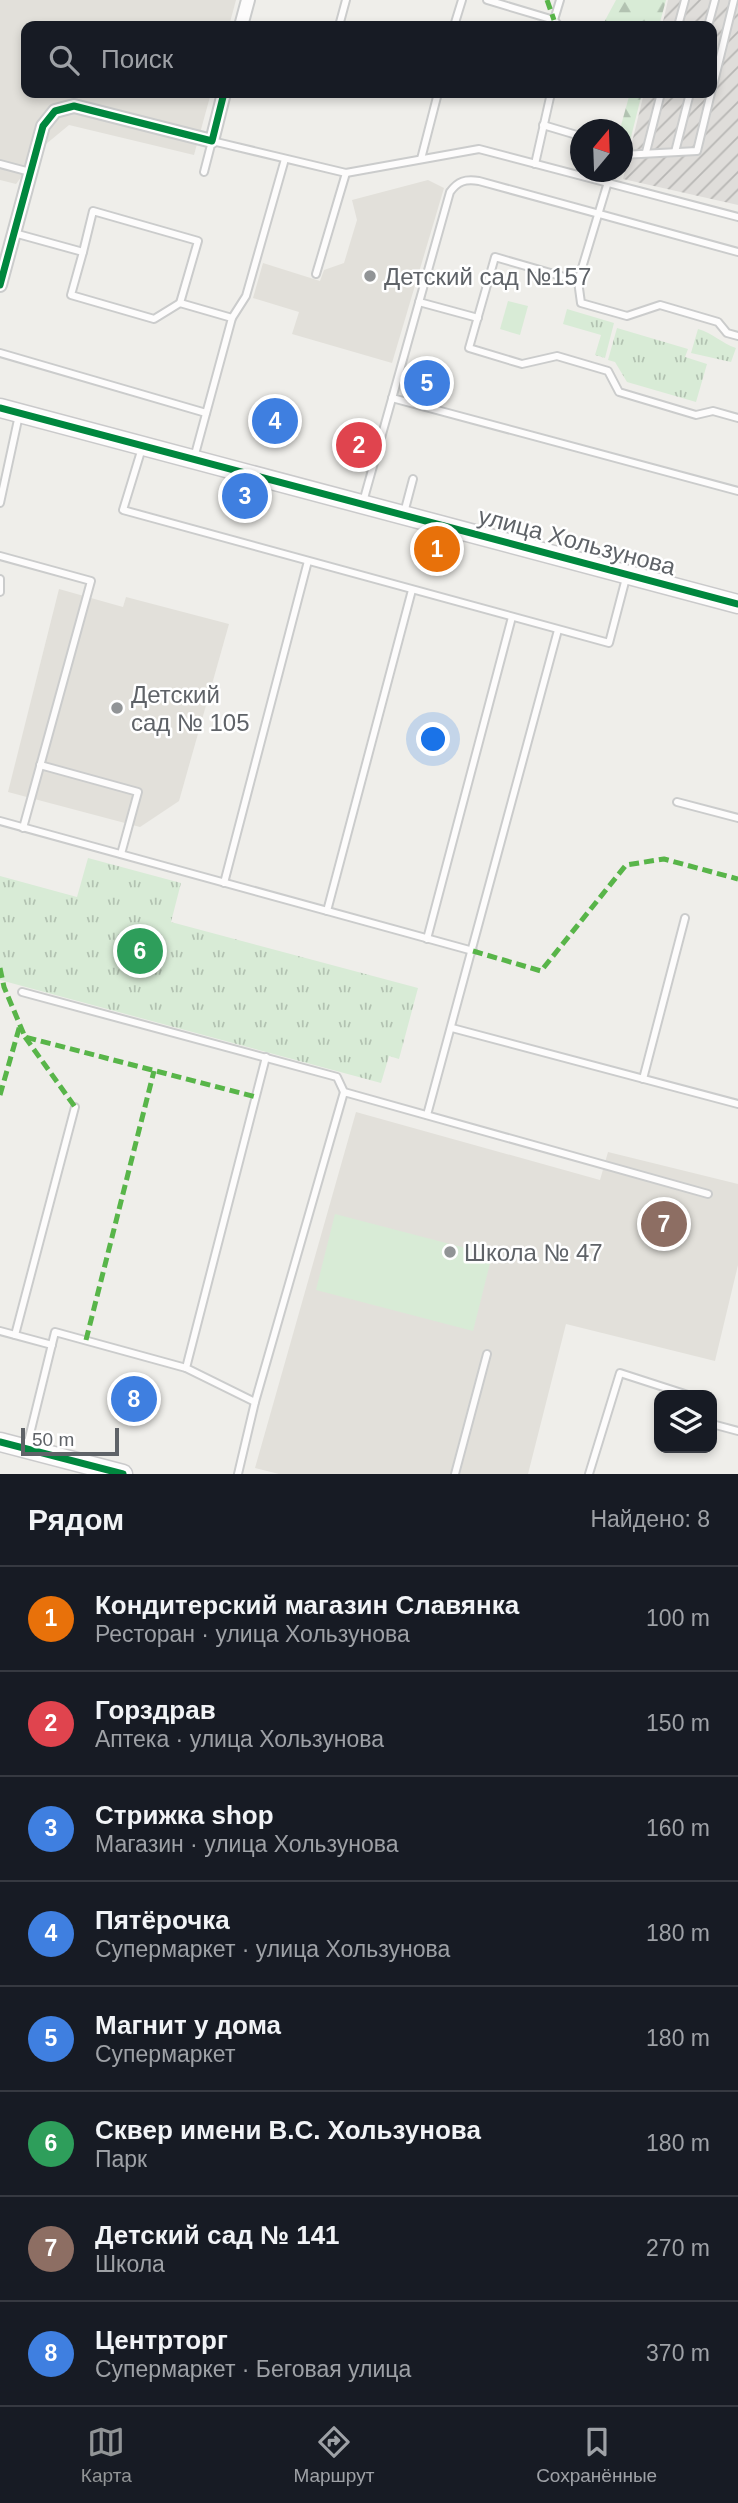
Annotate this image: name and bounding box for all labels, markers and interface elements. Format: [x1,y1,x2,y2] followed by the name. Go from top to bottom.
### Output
[21,21,717,98] search box
[45,41,83,79] icon: search
[101,44,173,74] text: Поиск
[570,119,633,182] north arrow
[384,263,591,290] place label: Детский сад №157
[362,268,378,284] marker: Детский сад №157
[404,357,450,409] pin: 5
[252,395,298,447] pin: 4
[336,419,382,471] pin: 2
[222,470,268,522] pin: 3
[476,502,679,580] street label: улица Хользунова
[414,523,460,575] pin: 1
[131,681,249,736] place label: Детский сад № 105
[109,700,125,716] marker: Детский сад № 105
[416,722,450,756] your location
[117,925,163,977] pin: 6
[641,1198,687,1250] pin: 7
[464,1239,603,1266] place label: Школа № 47
[442,1244,458,1260] marker: Школа № 47
[111,1373,157,1425] pin: 8
[654,1390,717,1453] map controls
[654,1390,717,1453] button: layers
[21,1425,119,1457] scale bar
[32,1429,74,1450] text: 50 m
[28,1503,124,1536] text: Рядом
[590,1506,710,1532] text: Найдено: 8
[95,1590,519,1620] text: Кондитерский магазин Славянка
[45,1605,57,1631] text: 1
[646,1605,710,1631] text: 100 m
[95,1621,410,1647] text: Ресторан · улица Хользунова
[95,1695,216,1725] text: Горздрав
[45,1710,57,1736] text: 2
[646,1710,710,1736] text: 150 m
[95,1726,384,1752] text: Аптека · улица Хользунова
[95,1800,274,1830] text: Стрижка shop
[45,1815,57,1841] text: 3
[646,1815,710,1841] text: 160 m
[95,1831,399,1857] text: Магазин · улица Хользунова
[95,1905,230,1935] text: Пятёрочка
[45,1920,57,1946] text: 4
[646,1920,710,1946] text: 180 m
[95,1936,450,1962] text: Супермаркет · улица Хользунова
[95,2010,281,2040] text: Магнит у дома
[45,2025,57,2051] text: 5
[646,2025,710,2051] text: 180 m
[95,2041,235,2067] text: Супермаркет
[95,2115,481,2145] text: Сквер имени В.С. Хользунова
[45,2130,57,2156] text: 6
[646,2130,710,2156] text: 180 m
[95,2146,147,2172] text: Парк
[95,2220,340,2250] text: Детский сад № 141
[45,2235,57,2261] text: 7
[646,2235,710,2261] text: 270 m
[95,2251,165,2277] text: Школа
[95,2325,228,2355] text: Центрторг
[45,2340,57,2366] text: 8
[646,2340,710,2366] text: 370 m
[95,2356,411,2382] text: Супермаркет · Беговая улица
[81,2423,132,2487] tab: Карта
[293,2423,374,2487] tab: Маршрут
[536,2423,657,2487] tab: Сохранённые

